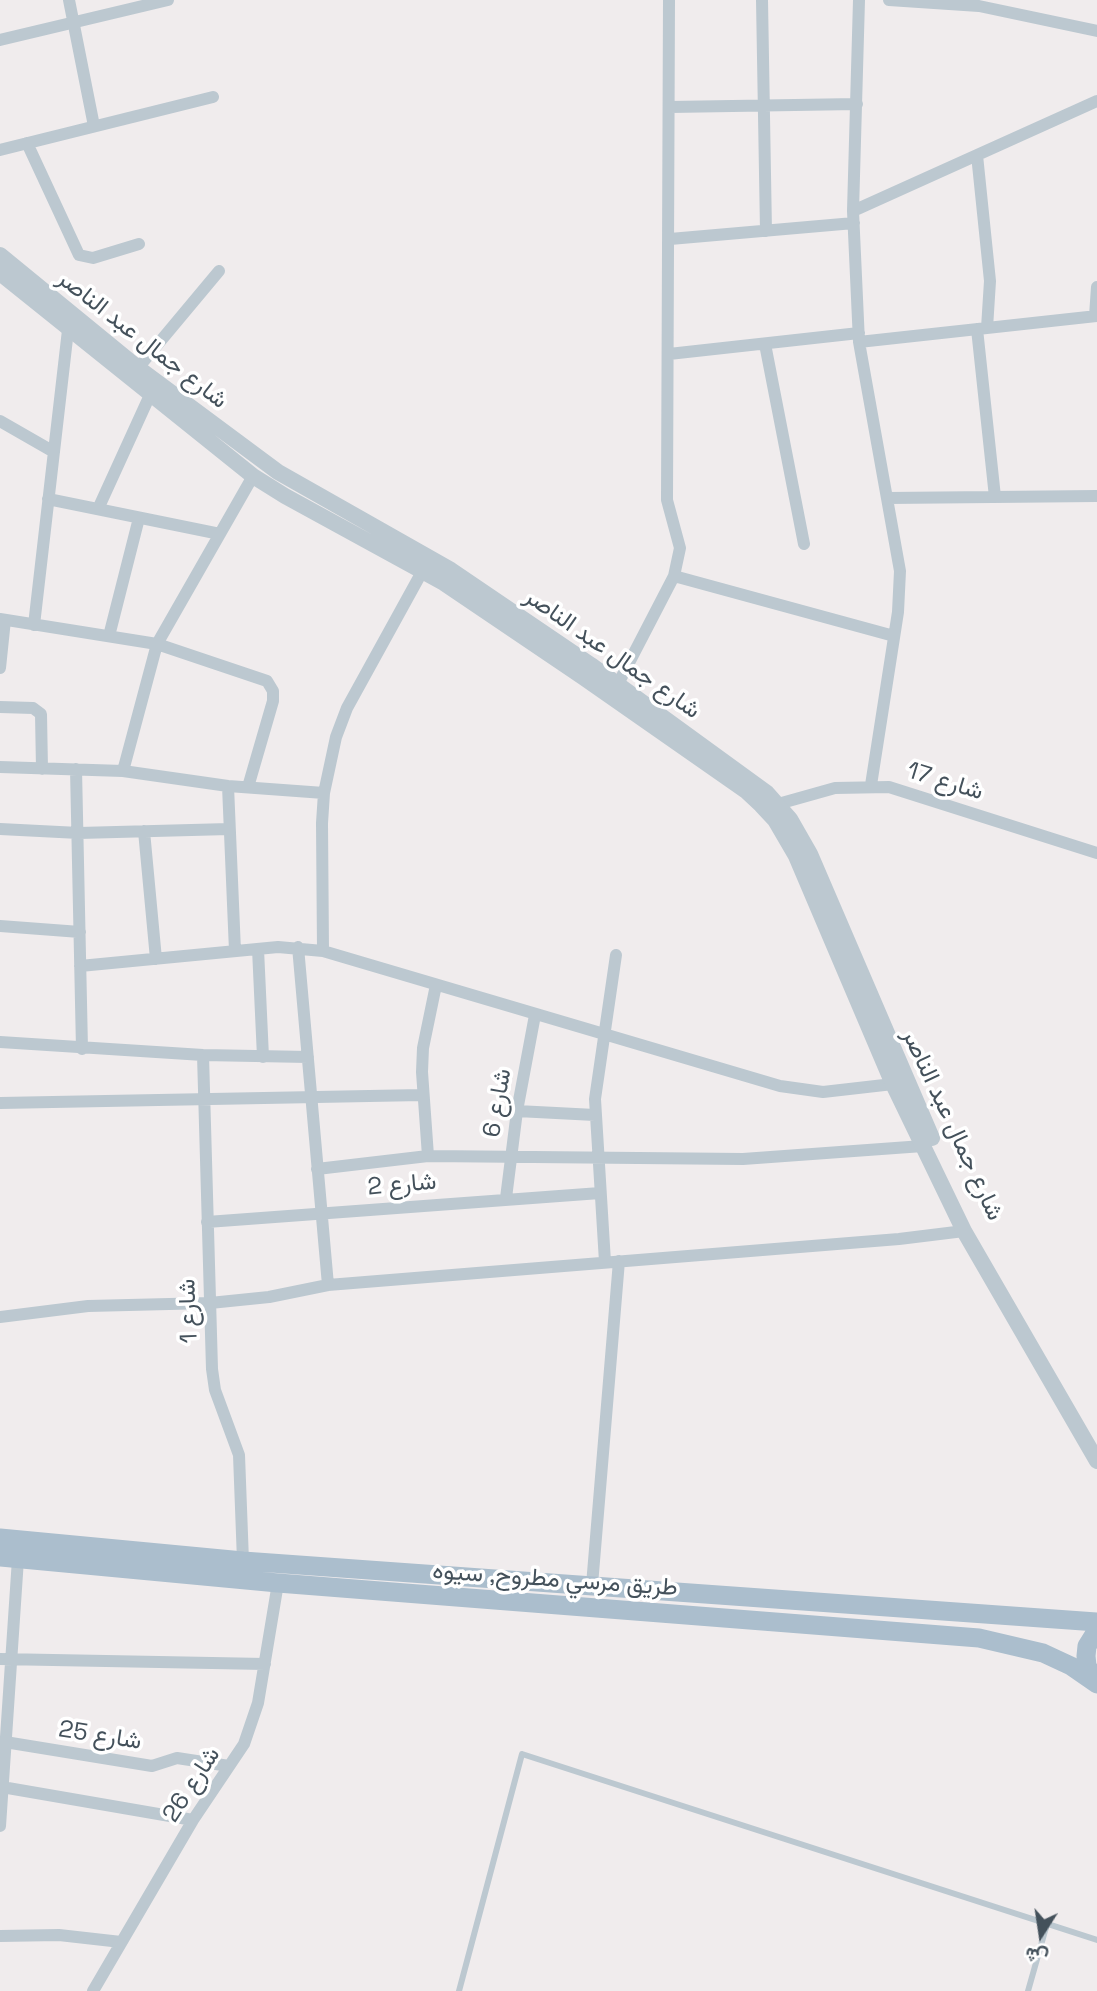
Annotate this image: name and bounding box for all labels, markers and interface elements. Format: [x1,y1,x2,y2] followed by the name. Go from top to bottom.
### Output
[51,265,233,415] street label: شارع جمال عبد الناصر
[519,583,705,725] street label: شارع جمال عبد الناصر
[903,757,987,807] street label: شارع 17
[895,1025,1009,1225] street label: شارع جمال عبد الناصر
[478,1066,518,1140] street label: شارع 6
[366,1168,438,1202] street label: شارع 2
[173,1278,205,1344] street label: شارع 1
[432,1557,678,1603] street label: طريق مرسي مطروح, سيوه
[57,1715,143,1757] street label: شارع 25
[157,1742,227,1828] street label: شارع 26
[1006,1900,1076,1970] north arrow
[1023,1941,1050,1971] text: ش

